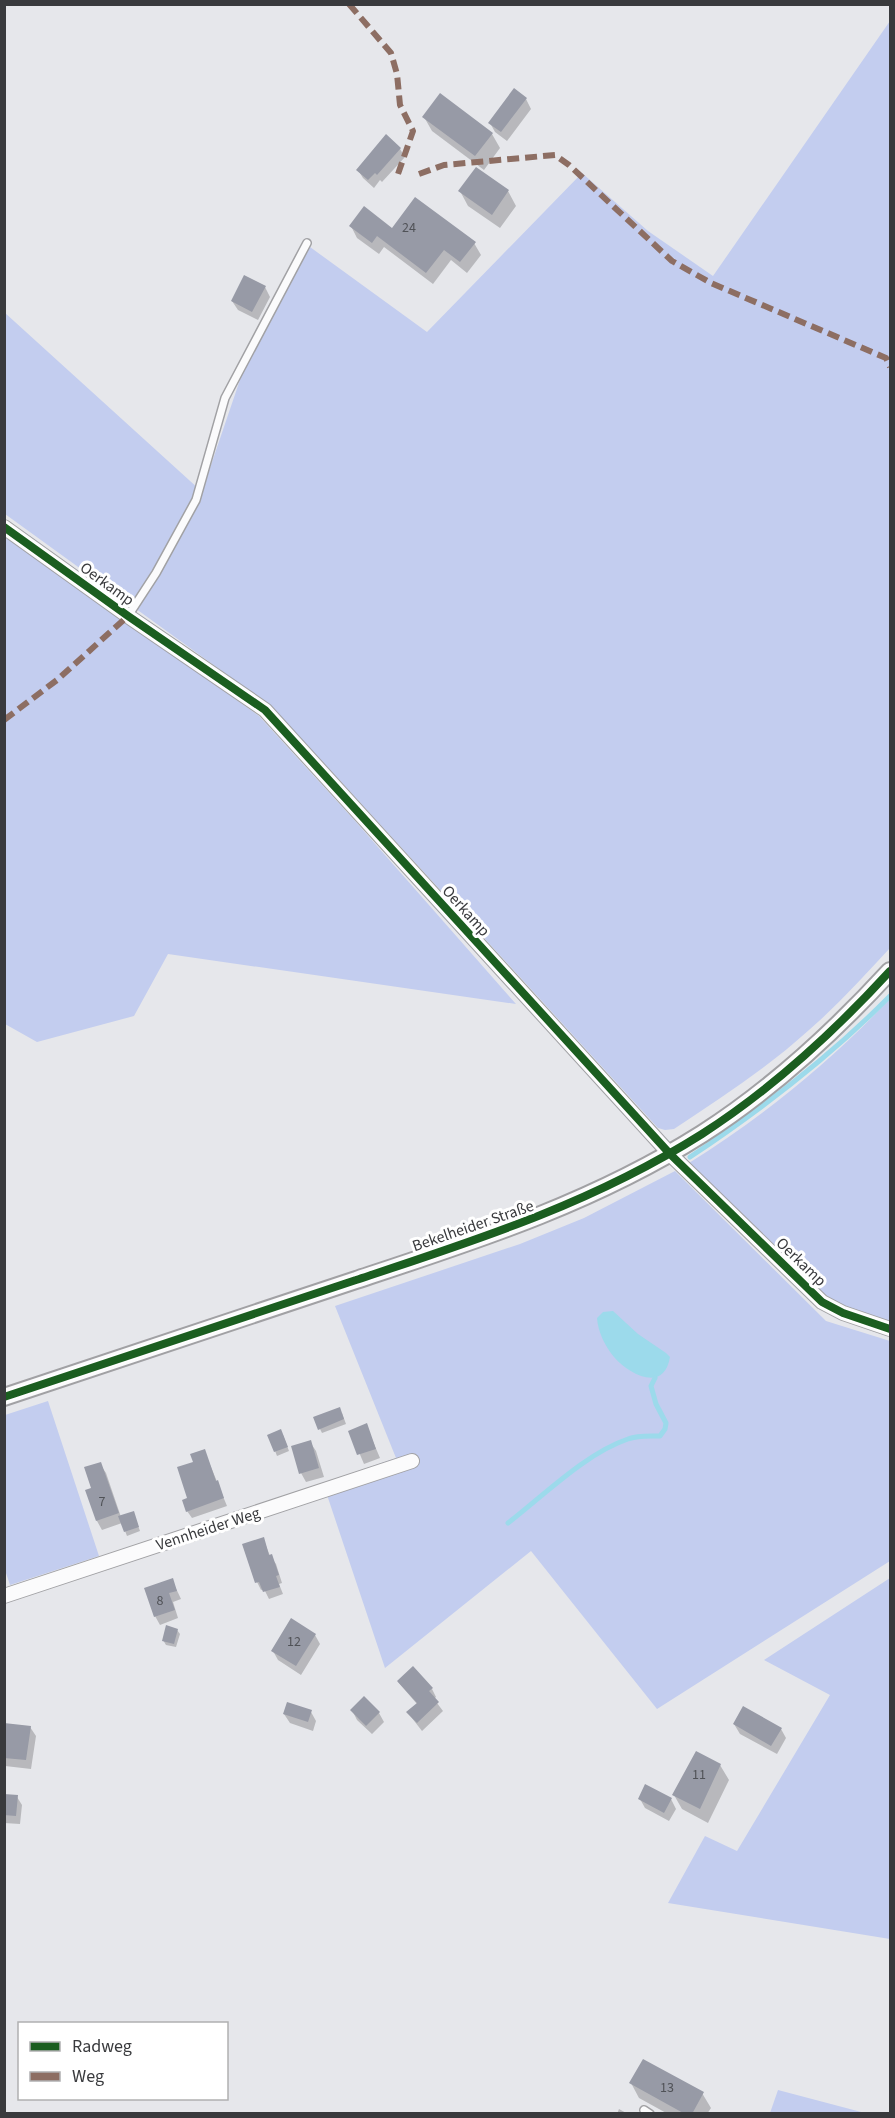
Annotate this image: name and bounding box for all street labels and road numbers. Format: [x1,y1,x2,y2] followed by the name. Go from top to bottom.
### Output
[75,557,139,611] street label: Oerkamp
[437,881,495,942] street label: Oerkamp
[409,1195,537,1257] street label: Bekelheider Straße
[771,1233,831,1292] street label: Oerkamp
[153,1502,263,1556] street label: Vennheider Weg

